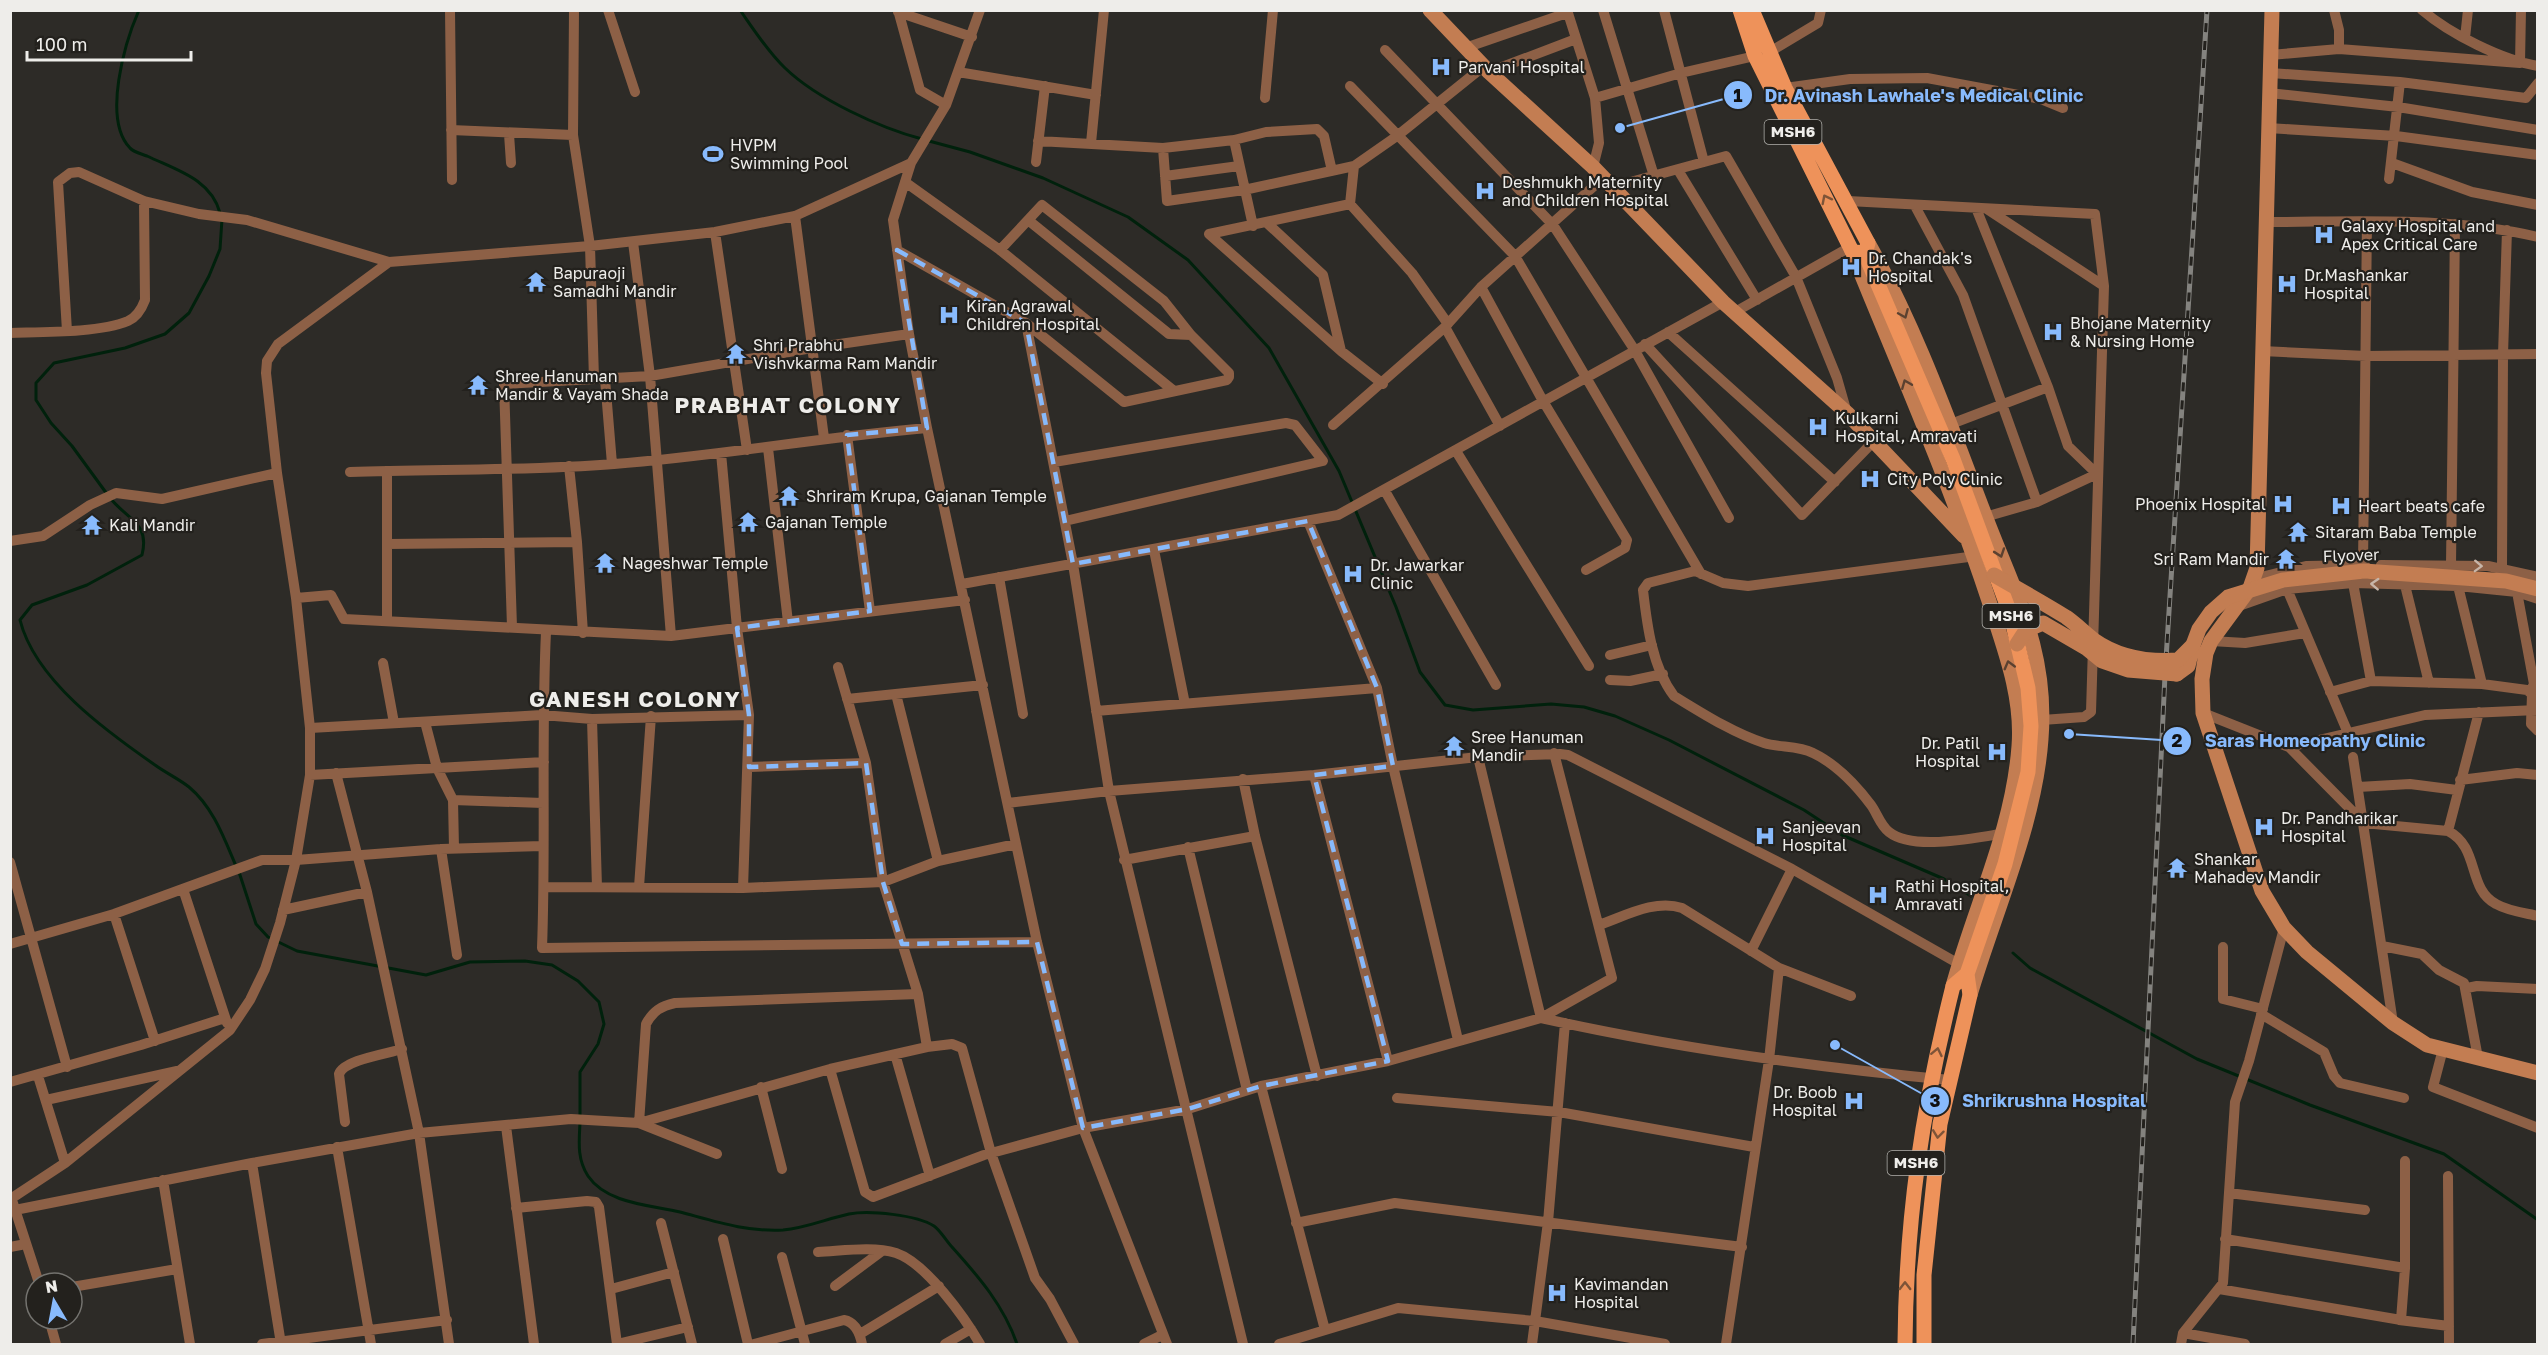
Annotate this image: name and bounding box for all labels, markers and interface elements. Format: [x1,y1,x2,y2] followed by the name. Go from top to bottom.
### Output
[27,24,190,62] scale bar
[36,33,87,55] text: 100 m
[1429,55,1453,79] hospital icon: Parvani Hospital
[1458,57,1585,77] place label: Parvani Hospital
[1723,77,2095,113] callout: Dr. Avinash Lawhale's Medical Clinic
[1733,84,1743,106] text: 1
[1765,84,2083,106] text: Dr. Avinash Lawhale's Medical Clinic
[1764,120,1822,144] road number: MSH6
[730,135,848,173] place label: HVPM Swimming Pool
[701,142,725,166] sports icon: HVPM Swimming Pool
[1502,172,1669,210] place label: Deshmukh Maternity and Children Hospital
[1473,179,1497,203] hospital icon: Deshmukh Maternity and Children Hospital
[1821,194,1833,205] one-way arrow
[2341,216,2495,254] place label: Galaxy Hospital and Apex Critical Care
[2312,223,2336,247] hospital icon: Galaxy Hospital and Apex Critical Care
[1868,248,1972,286] place label: Dr. Chandak's Hospital
[1839,255,1863,279] hospital icon: Dr. Chandak's Hospital
[553,263,676,301] place label: Bapuraoji Samadhi Mandir
[2304,265,2408,303] place label: Dr.Mashankar Hospital
[524,270,548,294] temple icon: Bapuraoji Samadhi Mandir
[2275,272,2299,296] hospital icon: Dr.Mashankar Hospital
[966,296,1100,334] place label: Kiran Agrawal Children Hospital
[937,303,961,327] hospital icon: Kiran Agrawal Children Hospital
[1897,308,1909,319] one-way arrow
[2070,313,2211,351] place label: Bhojane Maternity & Nursing Home
[2041,320,2065,344] hospital icon: Bhojane Maternity & Nursing Home
[753,335,937,373] place label: Shri Prabhu Vishvkarma Ram Mandir
[724,342,748,366] temple icon: Shri Prabhu Vishvkarma Ram Mandir
[495,366,669,404] place label: Shree Hanuman Mandir & Vayam Shada
[466,373,490,397] temple icon: Shree Hanuman Mandir & Vayam Shada
[1901,379,1913,390] one-way arrow
[675,391,901,418] district label: PRABHAT COLONY
[1835,408,1977,446] place label: Kulkarni Hospital, Amravati
[1806,415,1830,439] hospital icon: Kulkarni Hospital, Amravati
[1858,467,1882,491] hospital icon: City Poly Clinic
[1887,469,2003,489] place label: City Poly Clinic
[777,484,801,508] temple icon: Shriram Krupa, Gajanan Temple
[806,486,1047,506] place label: Shriram Krupa, Gajanan Temple
[2271,492,2295,516] hospital icon: Phoenix Hospital
[2135,494,2266,514] place label: Phoenix Hospital
[2329,494,2353,518] hospital icon: Heart beats cafe
[2358,496,2485,516] place label: Heart beats cafe
[736,510,760,534] temple icon: Gajanan Temple
[765,512,887,532] place label: Gajanan Temple
[80,513,104,537] temple icon: Kali Mandir
[109,515,195,535] place label: Kali Mandir
[2286,520,2310,544] temple icon: Sitaram Baba Temple
[2315,522,2477,542] place label: Sitaram Baba Temple
[2322,544,2380,566] street label: Flyover
[1992,547,2005,558] one-way arrow
[2274,547,2298,571] temple icon: Sri Ram Mandir
[2153,549,2269,569] place label: Sri Ram Mandir
[593,551,617,575] temple icon: Nageshwar Temple
[622,553,768,573] place label: Nageshwar Temple
[1370,555,1464,593] place label: Dr. Jawarkar Clinic
[2474,560,2483,572] one-way arrow
[1341,562,1365,586] hospital icon: Dr. Jawarkar Clinic
[2371,577,2380,590] one-way arrow
[1982,604,2040,628] road number: MSH6
[2004,660,2016,671] one-way arrow
[529,685,741,712] district label: GANESH COLONY
[2162,723,2437,759] callout: Saras Homeopathy Clinic
[1471,727,1584,765] place label: Sree Hanuman Mandir
[2172,729,2183,751] text: 2
[2205,729,2425,751] text: Saras Homeopathy Clinic
[1915,733,1980,771] place label: Dr. Patil Hospital
[1442,734,1466,758] temple icon: Sree Hanuman Mandir
[1985,740,2009,764] hospital icon: Dr. Patil Hospital
[2281,808,2398,846] place label: Dr. Pandharikar Hospital
[2252,815,2276,839] hospital icon: Dr. Pandharikar Hospital
[1782,817,1861,855] place label: Sanjeevan Hospital
[1753,824,1777,848] hospital icon: Sanjeevan Hospital
[2194,849,2320,887] place label: Shankar Mahadev Mandir
[2165,856,2189,880] temple icon: Shankar Mahadev Mandir
[1895,876,2010,914] place label: Rathi Hospital, Amravati
[1866,883,1890,907] hospital icon: Rathi Hospital, Amravati
[1930,1047,1943,1057] one-way arrow
[1772,1082,1837,1120] place label: Dr. Boob Hospital
[1920,1083,2158,1119] callout: Shrikrushna Hospital
[1842,1089,1866,1113] hospital icon: Dr. Boob Hospital
[1930,1089,1941,1111] text: 3
[1962,1089,2146,1111] text: Shrikrushna Hospital
[1933,1130,1945,1139] one-way arrow
[1888,1151,1944,1175] road number: MSH6
[24,1271,84,1331] north arrow
[1574,1274,1669,1312] place label: Kavimandan Hospital
[44,1275,59,1297] text: N
[1545,1281,1569,1305] hospital icon: Kavimandan Hospital
[1899,1282,1911,1291] one-way arrow

